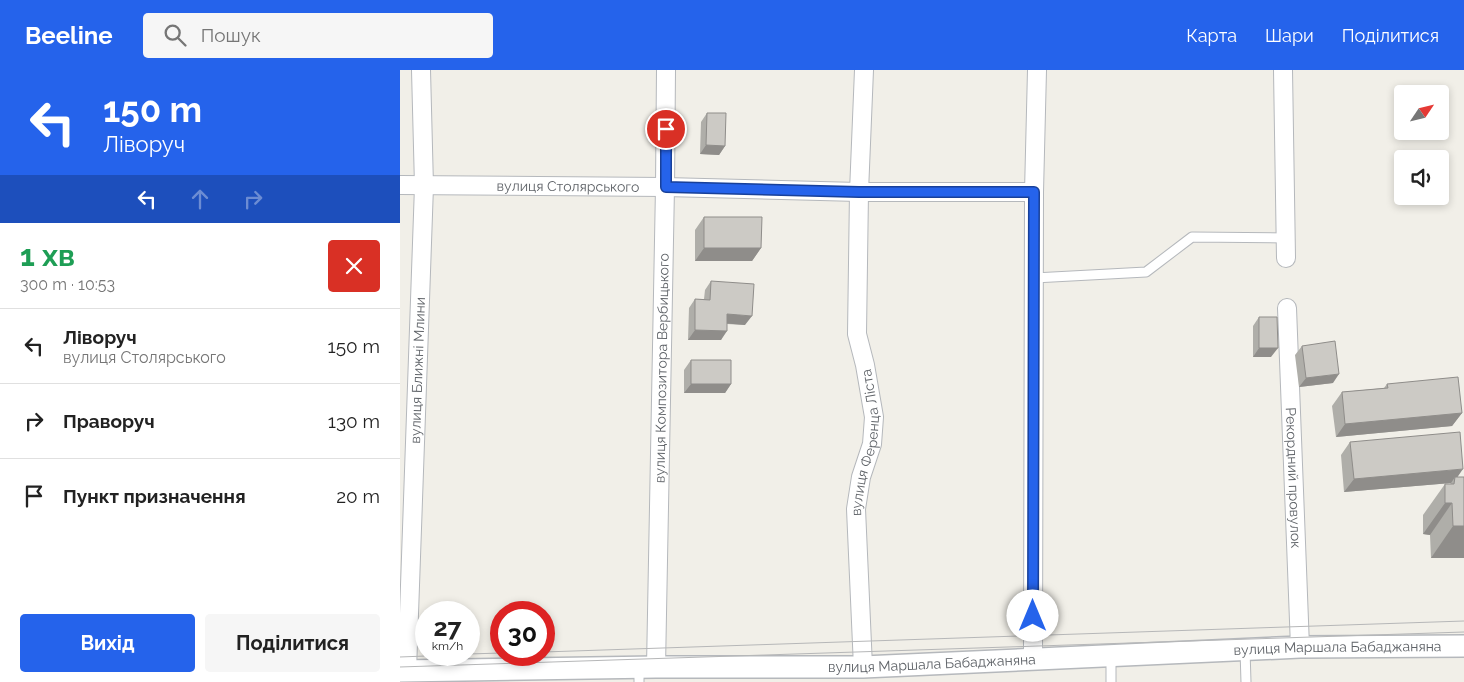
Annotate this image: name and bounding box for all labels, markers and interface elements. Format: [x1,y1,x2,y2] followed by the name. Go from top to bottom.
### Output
[143,13,493,58] search box
[25,21,113,50] text: Beeline
[161,21,189,49] icon: search
[201,24,261,46] text: Пошук
[1186,25,1237,46] text: Карта
[1265,25,1314,46] text: Шари
[1342,25,1439,46] text: Поділитися
[1394,85,1449,140] north arrow
[1394,85,1449,205] map controls
[103,89,202,130] text: 150 m
[20,90,85,155] icon: left
[645,108,687,150] pin
[652,115,680,143] icon: arrive
[103,131,185,157] text: Ліворуч
[1394,150,1449,205] button: sound
[497,178,639,195] street label: вулиця Столярського
[133,185,161,213] icon: left
[186,185,214,213] icon: ahead
[239,185,267,213] icon: right
[20,238,75,273] text: 1 хв
[328,240,380,292] button: close
[651,253,672,483] street label: вулиця Композитора Вербицького
[20,275,115,294] text: 300 m · 10:53
[407,297,428,444] street label: вулиця Ближні Млини
[63,326,137,348] text: Ліворуч
[20,332,48,360] icon: left
[328,335,380,357] text: 150 m
[63,348,226,367] text: вулиця Столярського
[848,368,882,516] street label: вулиця Ференца Ліста
[20,407,48,435] icon: right
[1283,407,1304,549] street label: Рекордний провулок
[63,410,155,432] text: Праворуч
[328,410,380,432] text: 130 m
[20,482,48,510] icon: arrive
[63,485,246,507] text: Пункт призначення
[336,485,380,507] text: 20 m
[1006,589,1058,641] position arrow
[490,601,555,666] speed limit sign: 30
[433,612,462,642] text: 27
[20,614,195,672] button: Вихід
[205,614,380,672] button: Поділитися
[1233,638,1441,658] street label: вулиця Маршала Бабаджаняна
[432,639,463,653] text: km/h
[828,651,1036,675] street label: вулиця Маршала Бабаджаняна

